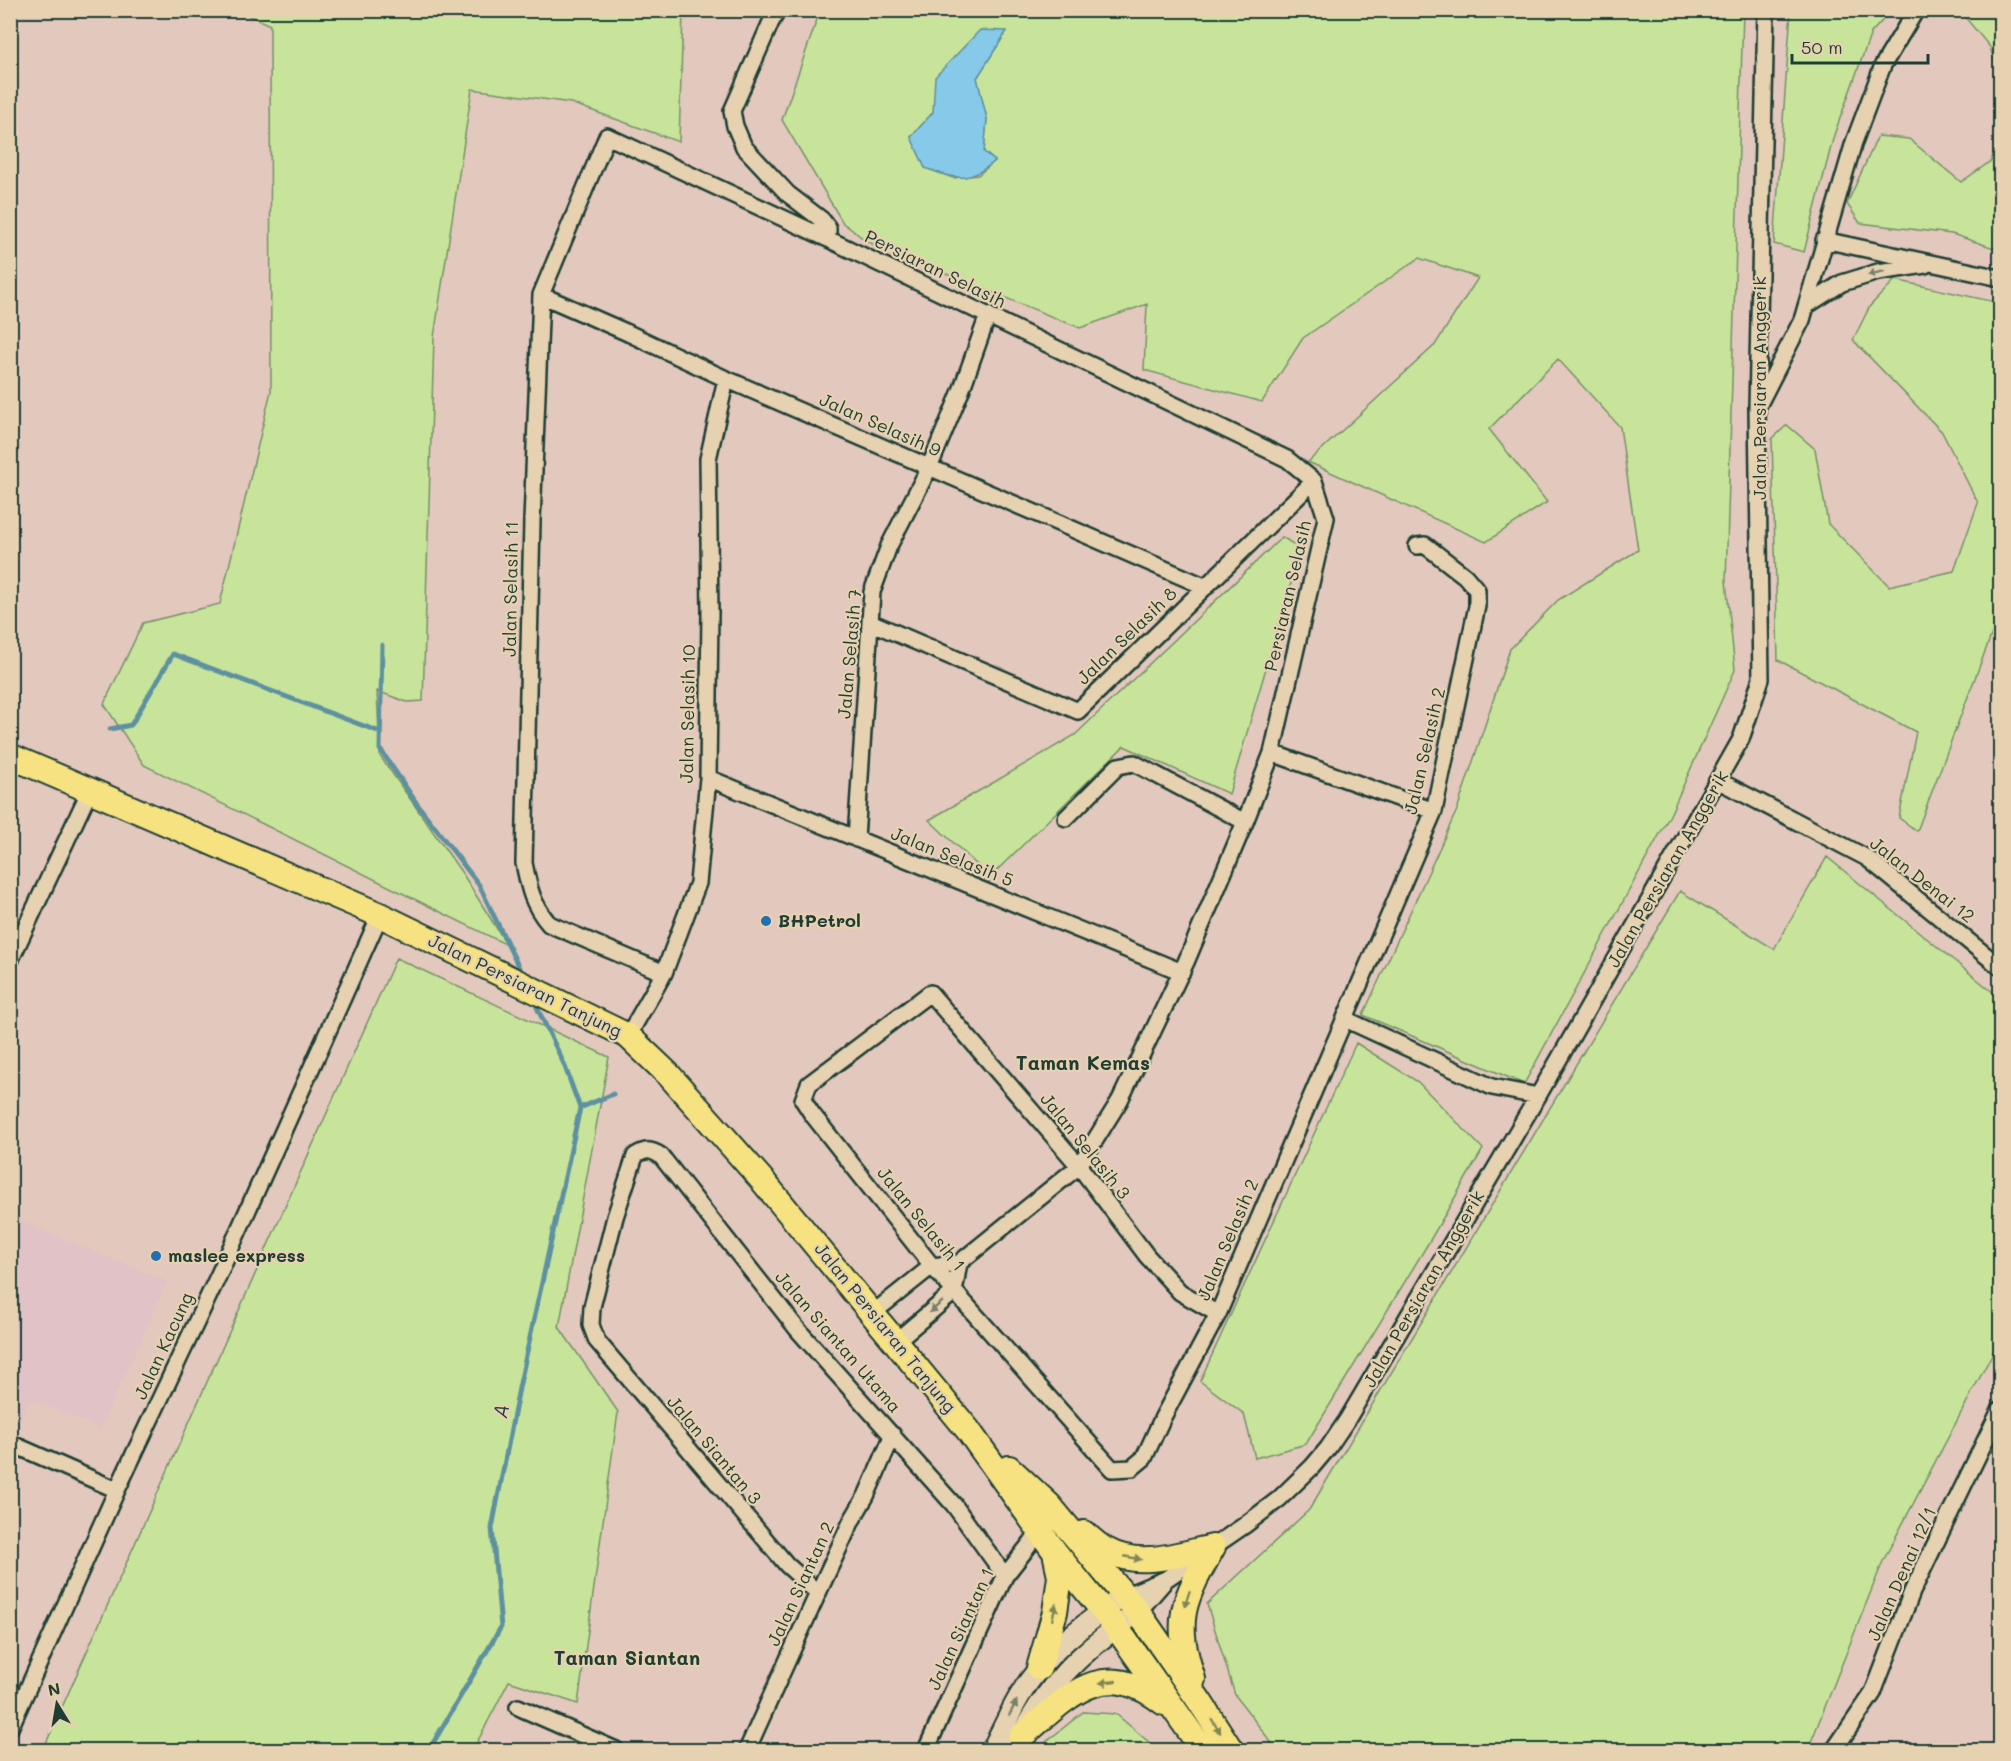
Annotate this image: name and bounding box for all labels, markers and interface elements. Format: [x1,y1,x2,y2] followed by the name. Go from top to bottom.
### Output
[1792,27,1928,65] scale bar
[1801,35,1843,59] text: 50 m
[861,224,1010,313] street label: Persiaran Selasih
[1867,269,1885,279] one-way arrow
[1747,276,1771,500] street label: Jalan Persiaran Anggerik
[816,387,945,462] street label: Jalan Selasih 9
[1258,518,1316,674] street label: Persiaran Selasih
[497,521,523,657] street label: Jalan Selasih 11
[1071,581,1182,689] street label: Jalan Selasih 8
[831,588,867,720] street label: Jalan Selasih 7
[674,644,700,784] street label: Jalan Selasih 10
[1398,685,1450,817] street label: Jalan Selasih 2
[1601,766,1733,971] street label: Jalan Persiaran Anggerik
[888,821,1017,892] street label: Jalan Selasih 5
[1865,831,1980,928] street label: Jalan Denai 12
[778,908,861,932] place label: BHPetrol
[759,914,773,928] marker: BHPetrol
[425,928,626,1043] street label: Jalan Persiaran Tanjung
[1016,1049,1150,1075] district label: Taman Kemas
[1035,1087,1136,1204] street label: Jalan Selasih 3
[872,1161,971,1276] street label: Jalan Selasih 1
[1191,1175,1263,1304] street label: Jalan Selasih 2
[1357,1186,1489,1391] street label: Jalan Persiaran Anggerik
[810,1237,962,1418] street label: Jalan Persiaran Tanjung
[168,1243,305,1267] place label: maslee express
[149,1249,163,1263] marker: maslee express
[770,1265,907,1418] street label: Jalan Siantan Utama
[128,1288,198,1403] street label: Jalan Kacung
[929,1300,944,1313] one-way arrow
[662,1390,767,1509] street label: Jalan Siantan 3
[486,1401,514,1420] water label: A
[1861,1503,1941,1644] street label: Jalan Denai 12/1
[761,1518,839,1649] street label: Jalan Siantan 2
[1124,1554,1143,1563] one-way arrow
[921,1564,999,1694] street label: Jalan Siantan 1
[1182,1590,1192,1608] one-way arrow
[1050,1603,1060,1621] one-way arrow
[554,1644,700,1670] district label: Taman Siantan
[27,1674,87,1734] north arrow
[46,1677,62,1700] text: N
[1098,1677,1117,1687] one-way arrow
[1008,1700,1018,1717] one-way arrow
[1210,1718,1221,1734] one-way arrow

